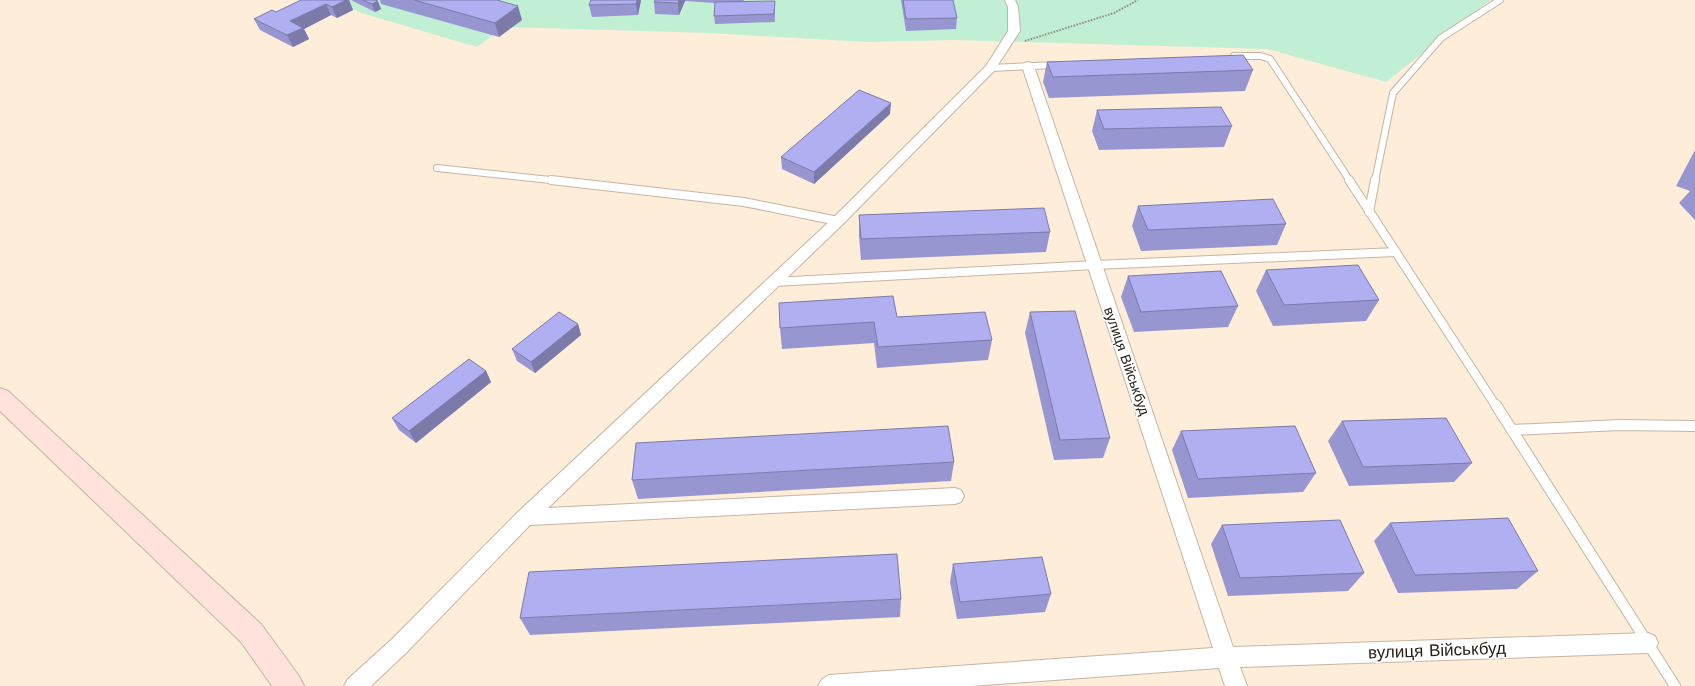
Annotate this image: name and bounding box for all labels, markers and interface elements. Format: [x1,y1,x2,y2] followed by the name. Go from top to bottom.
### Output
[1101,305,1153,417] street label: вулиця Військбуд
[1368,638,1506,662] street label: вулиця Військбуд

